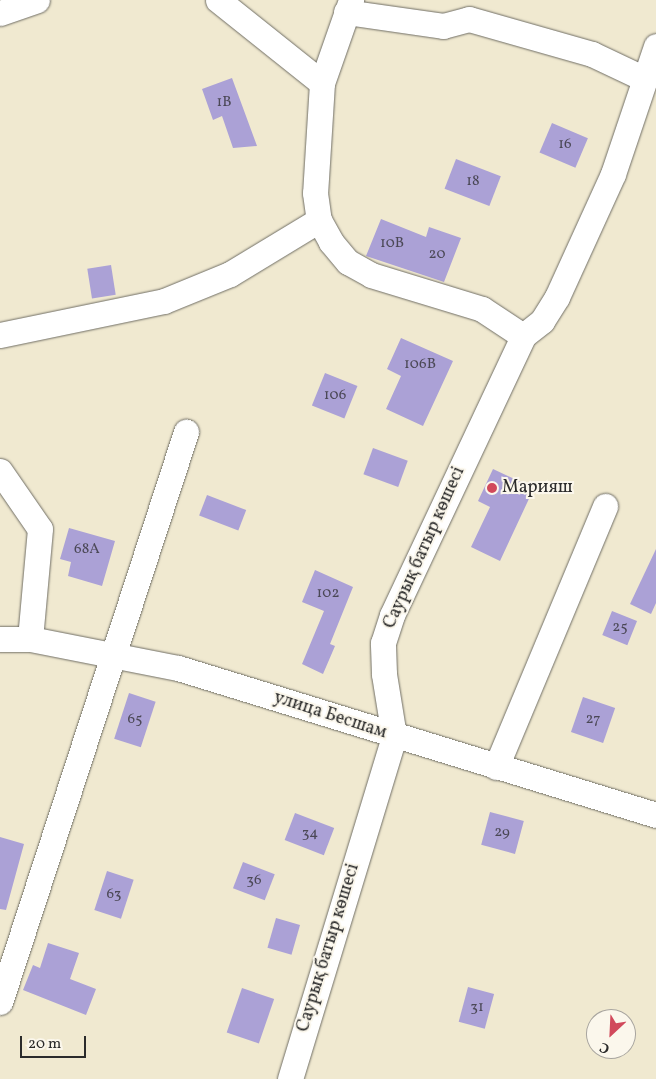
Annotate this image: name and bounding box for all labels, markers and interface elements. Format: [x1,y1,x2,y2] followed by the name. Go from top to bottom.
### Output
[216,94,232,112] house number: 1В
[558,136,572,154] house number: 16
[466,173,480,191] house number: 18
[380,235,404,253] house number: 10В
[429,246,445,264] house number: 20
[404,356,436,374] house number: 106В
[324,387,346,405] house number: 106
[380,464,470,632] street label: Саурық батыр көшесі
[502,477,573,499] place label: Марияш
[486,482,498,494] marker: Марияш
[74,541,100,559] house number: 68А
[317,585,339,603] house number: 102
[612,619,628,637] house number: 25
[271,688,389,744] street label: улица Бесшам
[128,711,142,729] house number: 65
[586,711,600,729] house number: 27
[494,824,510,842] house number: 29
[302,825,318,843] house number: 34
[293,861,365,1035] street label: Саурық батыр көшесі
[246,872,262,890] house number: 36
[106,886,122,904] house number: 63
[470,999,484,1017] house number: 31
[586,1009,636,1059] north arrow
[22,1026,89,1058] scale bar
[28,1034,61,1055] text: 20 m
[597,1037,613,1058] text: С

